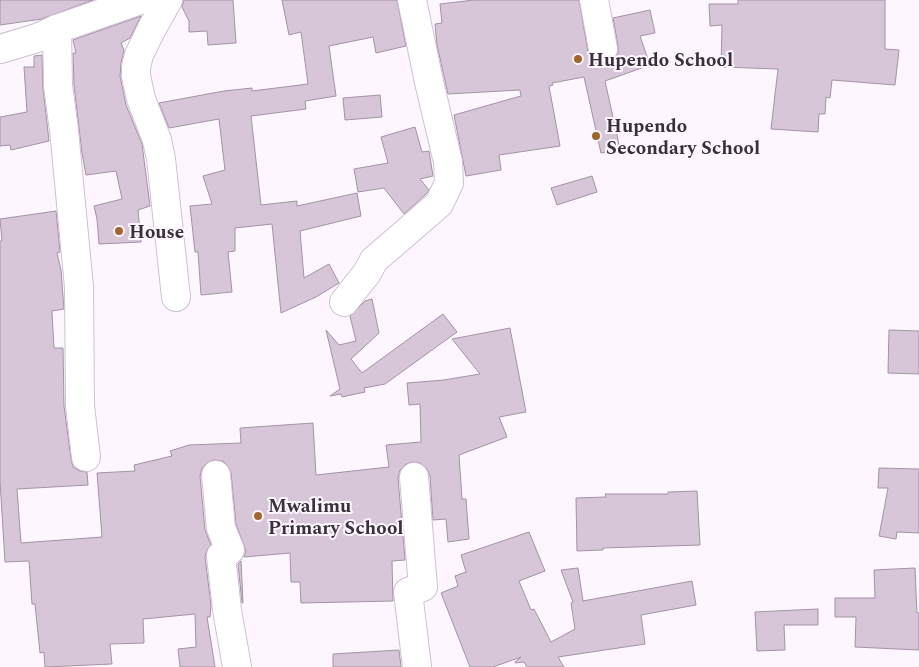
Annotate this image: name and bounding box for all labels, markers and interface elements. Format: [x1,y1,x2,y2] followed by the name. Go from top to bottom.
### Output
[588,46,733,75] place label: Hupendo School
[572,53,584,65] marker: Hupendo School
[606,112,760,163] place label: Hupendo Secondary School
[590,130,602,142] marker: Hupendo Secondary School
[129,218,184,247] place label: House
[113,225,125,237] marker: House
[268,492,404,543] place label: Mwalimu Primary School
[252,510,264,522] marker: Mwalimu Primary School

